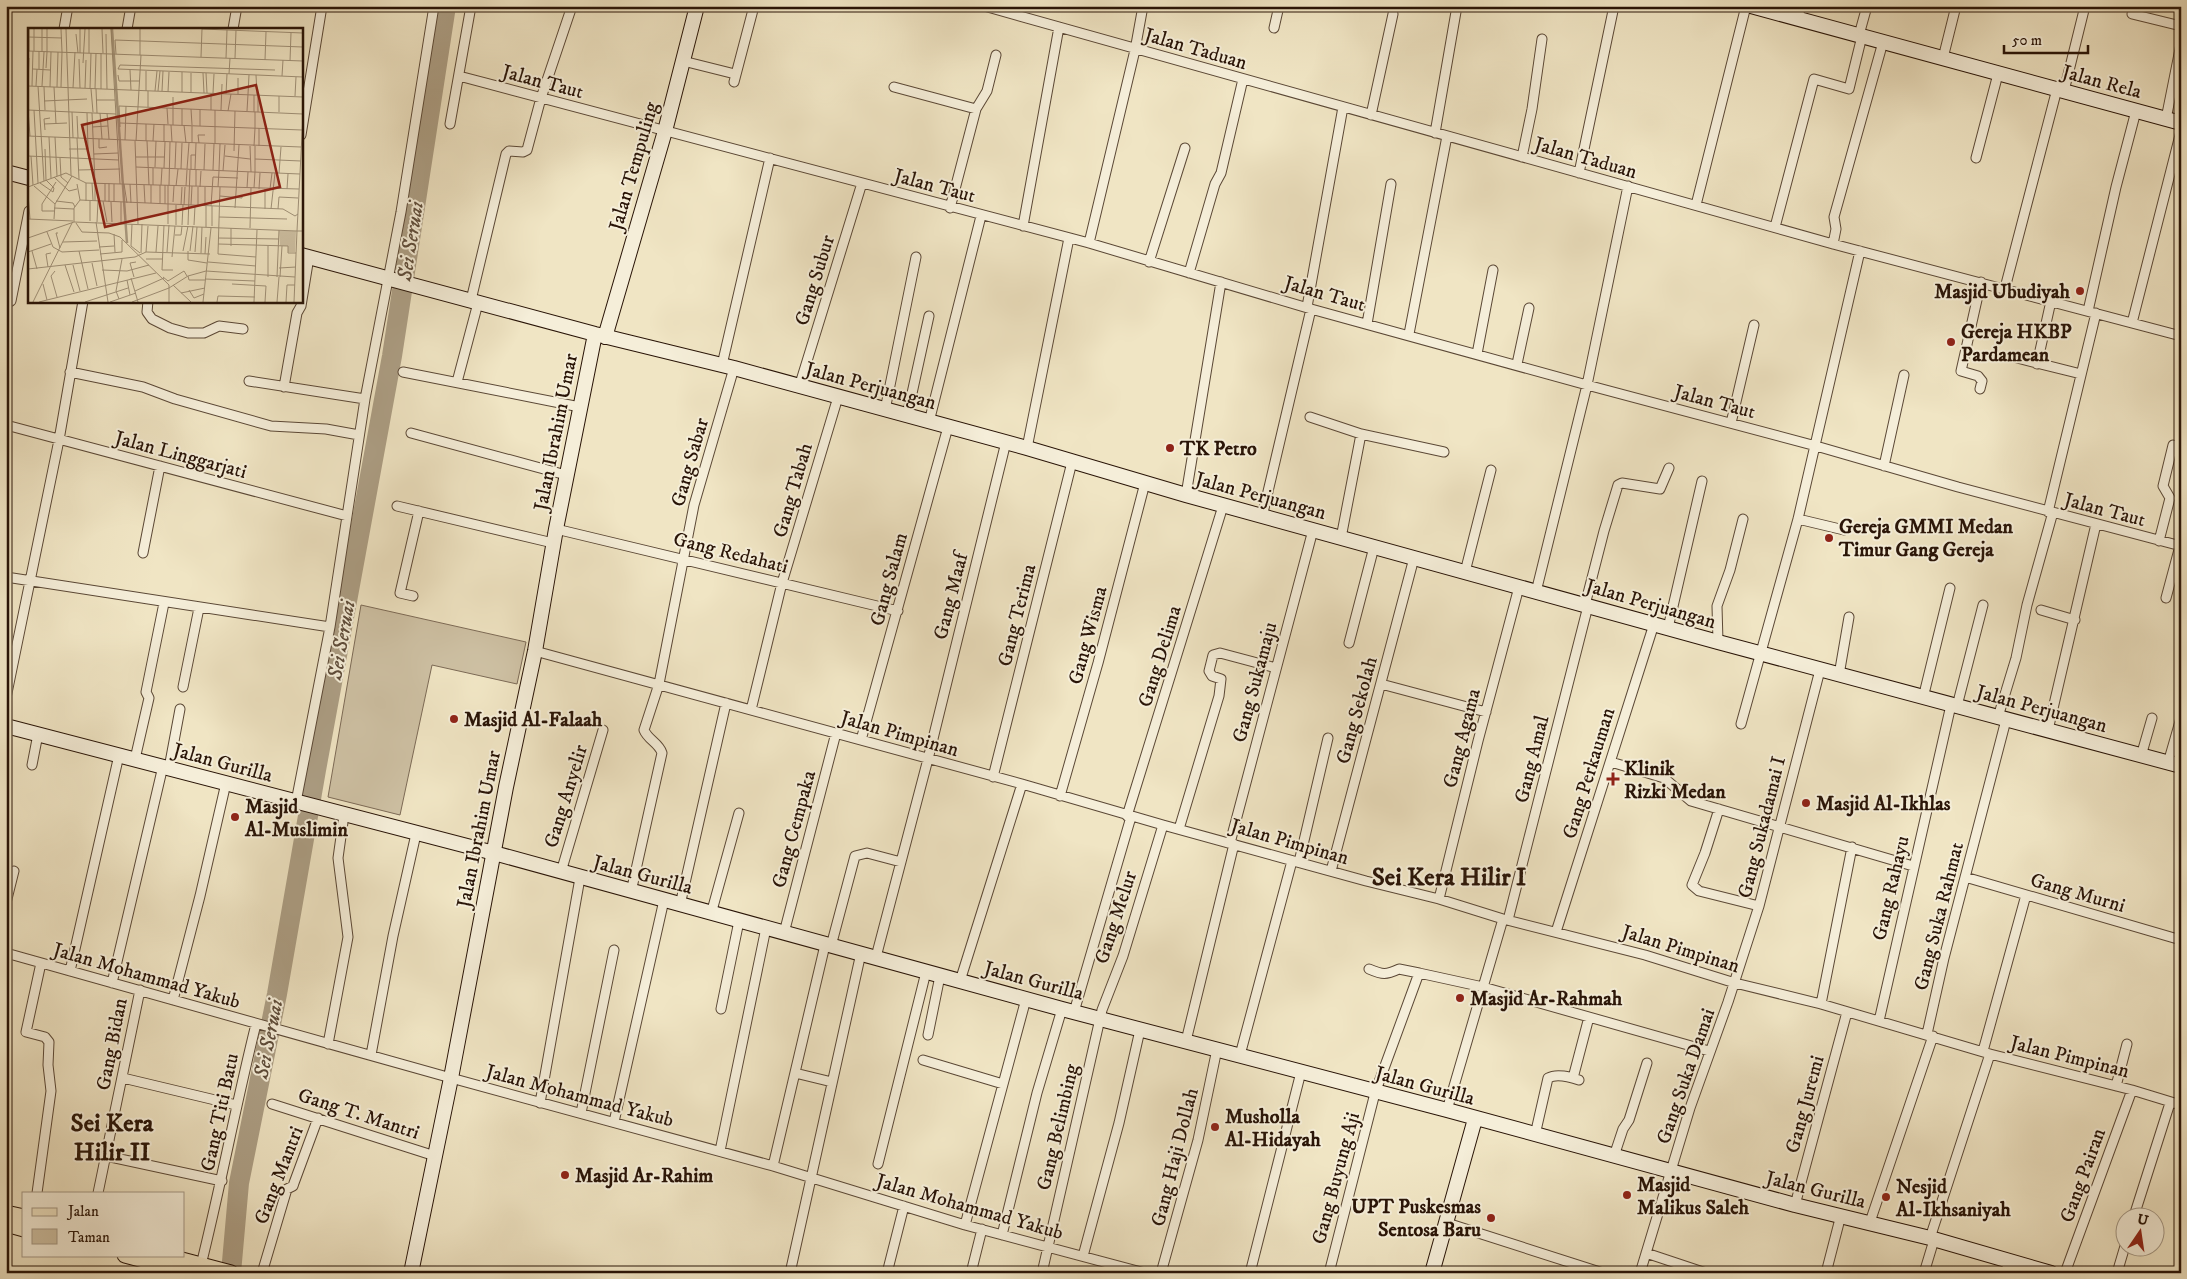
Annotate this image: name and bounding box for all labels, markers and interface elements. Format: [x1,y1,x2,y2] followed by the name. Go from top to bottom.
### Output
[1139,22,1250,76] street label: Jalan Taduan
[2004,22,2088,54] scale bar
[28,28,302,302] inset map
[2012,31,2042,50] text: 50 m
[497,59,586,105] street label: Jalan Taut
[2057,59,2145,105] street label: Jalan Rela
[604,99,665,236] street label: Jalan Tempuling
[1529,131,1640,185] street label: Jalan Taduan
[889,163,978,209] street label: Jalan Taut
[392,198,430,284] water label: Sei Seruai
[790,232,841,329] street label: Gang Subur
[1279,270,1368,318] street label: Jalan Taut
[1934,280,2070,305] place label: Masjid Ubudiyah
[2074,285,2086,297] marker: Masjid Ubudiyah
[1961,320,2072,368] place label: Gereja HKBP Pardamean
[1945,336,1957,348] marker: Gereja HKBP Pardamean
[529,351,584,515] street label: Jalan Ibrahim Umar
[801,356,939,416] street label: Jalan Perjuangan
[1669,379,1758,425] street label: Jalan Taut
[666,415,715,510] street label: Gang Sabar
[110,425,249,485] street label: Jalan Linggarjati
[1179,437,1257,462] place label: TK Petro
[768,440,819,541] street label: Gang Tabah
[1164,442,1176,454] marker: TK Petro
[1191,466,1329,526] street label: Jalan Perjuangan
[2059,487,2148,533] street label: Jalan Taut
[1838,515,2013,563] place label: Gereja GMMI Medan Timur Gang Gereja
[671,527,791,580] street label: Gang Redahati
[865,530,914,629] street label: Gang Salam
[1823,532,1835,544] marker: Gereja GMMI Medan Timur Gang Gereja
[929,547,975,642] street label: Gang Maaf
[993,561,1042,669] street label: Gang Terima
[1581,573,1719,635] street label: Jalan Perjuangan
[1063,583,1114,687] street label: Gang Wisma
[322,597,362,683] water label: Sei Seruai
[1133,602,1188,710] street label: Gang Delima
[1227,619,1284,745] street label: Gang Sukamaju
[1331,653,1384,767] street label: Gang Sekolah
[1972,679,2110,739] street label: Jalan Perjuangan
[1438,686,1487,791] street label: Gang Agama
[1558,704,1621,842] street label: Gang Perkauman
[836,705,962,763] street label: Jalan Pimpinan
[464,708,603,733] place label: Masjid Al-Falaah
[448,713,460,725] marker: Masjid Al-Falaah
[1510,713,1555,806] street label: Gang Amal
[168,738,276,789] street label: Jalan Gurilla
[539,741,594,851] street label: Gang Anyelir
[452,748,507,912] street label: Jalan Ibrahim Umar
[1733,754,1792,901] street label: Gang Sukadamai I
[1624,757,1726,805] place label: Klinik Rizki Medan
[767,767,822,891] street label: Gang Cempaka
[1606,772,1620,786] marker: Klinik Rizki Medan
[1816,792,1951,817] place label: Masjid Al-Ikhlas
[244,795,349,843] place label: Masjid Al-Muslimin
[1800,797,1812,809] marker: Masjid Al-Ikhlas
[229,811,241,823] marker: Masjid Al-Muslimin
[1226,813,1352,871] street label: Jalan Pimpinan
[1867,834,1916,943] street label: Gang Rahayu
[1909,840,1970,993] street label: Gang Suka Rahmat
[588,850,696,901] street label: Jalan Gurilla
[1372,862,1526,893] district label: Sei Kera Hilir I
[1090,867,1143,967] street label: Gang Melur
[2027,868,2128,919] street label: Gang Murni
[1617,919,1743,979] street label: Jalan Pimpinan
[48,937,243,1015] street label: Jalan Mohammad Yakub
[979,956,1087,1007] street label: Jalan Gurilla
[1470,987,1623,1012] place label: Masjid Ar-Rahmah
[1454,992,1466,1004] marker: Masjid Ar-Rahmah
[91,995,134,1093] street label: Gang Bidan
[248,996,290,1082] water label: Sei Seruai
[1652,1005,1721,1148] street label: Gang Suka Damai
[2006,1030,2132,1084] street label: Jalan Pimpinan
[196,1051,245,1174] street label: Gang Titi Batu
[1780,1053,1830,1156] street label: Gang Juremi
[481,1059,676,1134] street label: Jalan Mohammad Yakub
[1370,1061,1478,1112] street label: Jalan Gurilla
[1032,1062,1085,1193] street label: Gang Belimbing
[295,1083,422,1146] street label: Gang T. Mantri
[1146,1085,1205,1229] street label: Gang Haji Dollah
[1224,1105,1321,1153] place label: Musholla Al-Hidayah
[71,1108,154,1168] district label: Sei Kera Hilir II
[1307,1110,1366,1247] street label: Gang Buyung Aji
[1209,1121,1221,1133] marker: Musholla Al-Hidayah
[249,1123,310,1228] street label: Gang Mantri
[2055,1124,2112,1226] street label: Gang Pairan
[575,1164,713,1189] place label: Masjid Ar-Rahim
[1761,1165,1869,1215] street label: Jalan Gurilla
[871,1168,1066,1246] street label: Jalan Mohammad Yakub
[559,1169,571,1181] marker: Masjid Ar-Rahim
[1637,1173,1750,1221] place label: Masjid Malikus Saleh
[1895,1175,2011,1223] place label: Nesjid Al-Ikhsaniyah
[1621,1189,1633,1201] marker: Masjid Malikus Saleh
[1880,1191,1892,1203] marker: Nesjid Al-Ikhsaniyah
[22,1192,185,1256] legend
[1351,1195,1481,1243] place label: UPT Puskesmas Sentosa Baru
[66,1202,99,1221] text: Jalan
[2114,1206,2164,1256] north arrow
[2135,1210,2150,1230] text: U
[1485,1212,1497,1224] marker: UPT Puskesmas Sentosa Baru
[68,1228,110,1247] text: Taman

